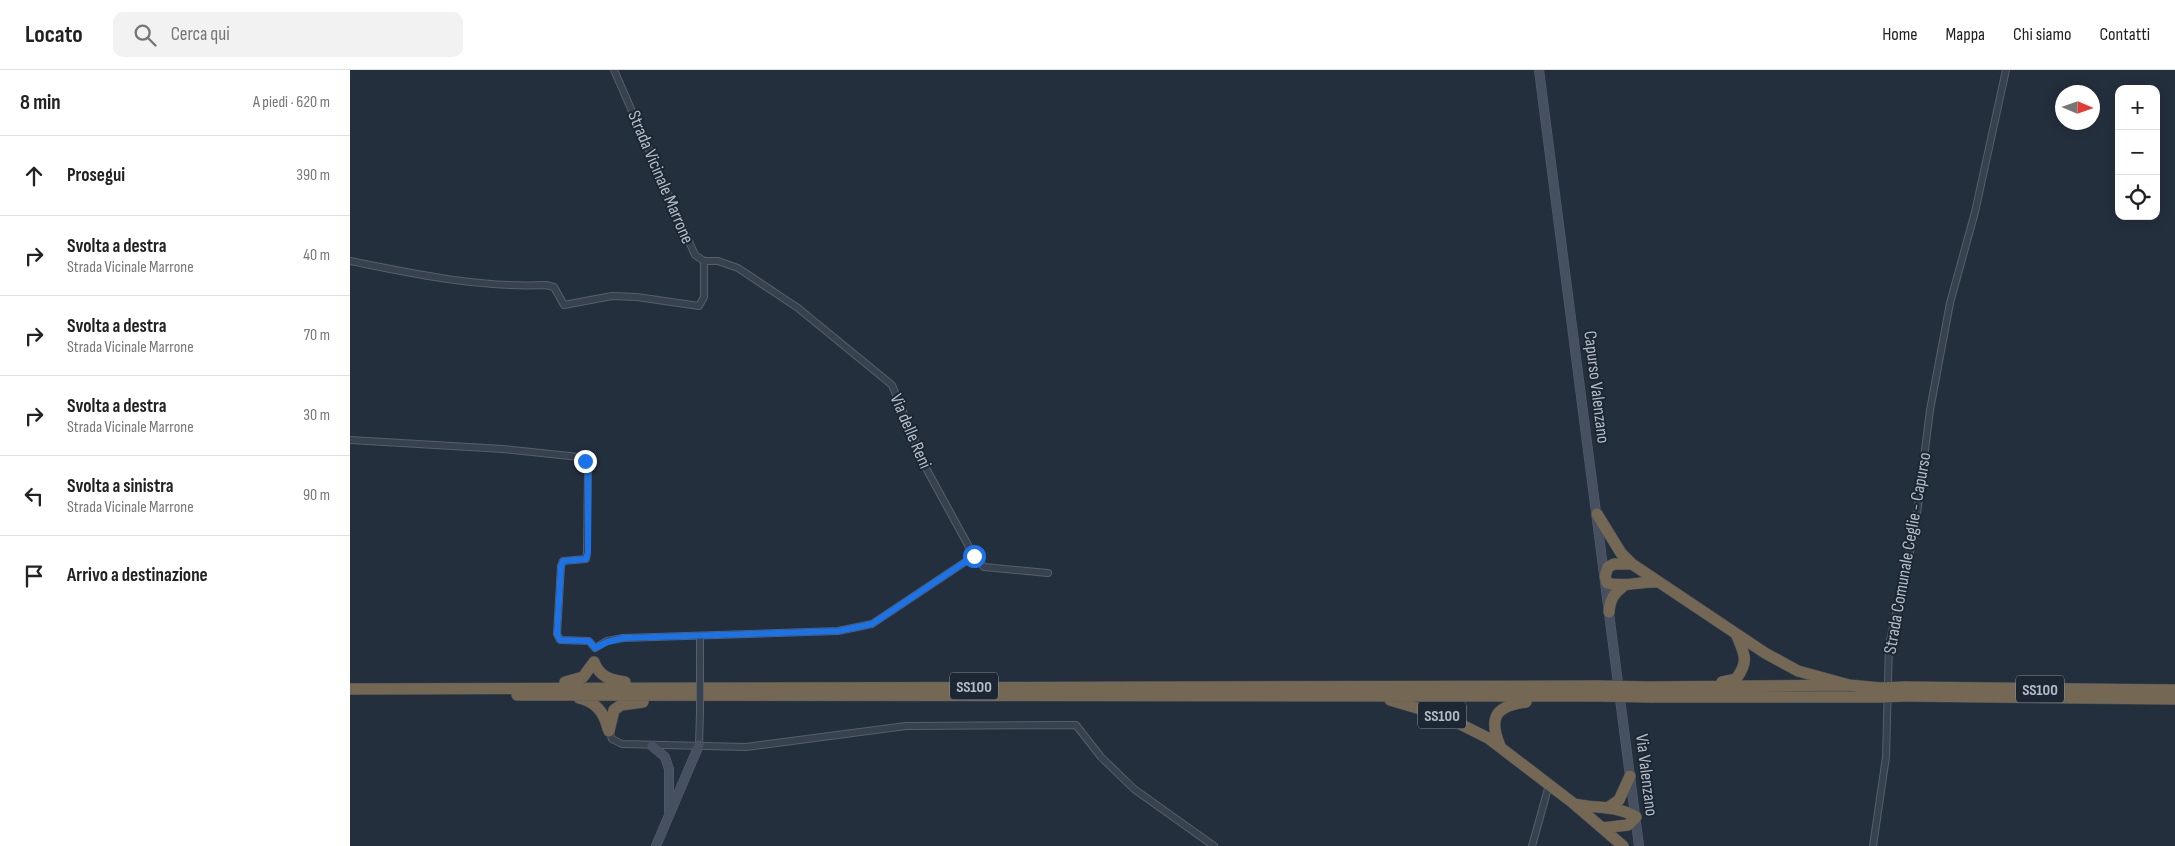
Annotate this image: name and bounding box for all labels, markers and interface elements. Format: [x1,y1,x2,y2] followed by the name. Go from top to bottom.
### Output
[113,12,463,57] search box
[25,20,83,49] text: Locato
[131,21,159,49] icon: search
[171,23,230,46] text: Cerca qui
[1882,24,1918,45] text: Home
[1946,24,1985,45] text: Mappa
[2013,24,2071,45] text: Chi siamo
[2099,24,2150,45] text: Contatti
[2055,85,2100,130] north arrow
[2115,85,2160,220] map controls
[2115,85,2160,130] button: +
[20,90,61,115] text: 8 min
[253,93,330,112] text: A piedi · 620 m
[623,108,698,247] street label: Strada Vicinale Marrone
[2115,130,2160,175] button: −
[20,162,48,190] icon: ahead
[67,164,125,187] text: Prosegui
[296,166,330,185] text: 390 m
[2115,175,2160,220] button: locate
[67,235,167,258] text: Svolta a destra
[20,242,48,270] icon: right
[303,246,330,265] text: 40 m
[67,258,194,277] text: Strada Vicinale Marrone
[67,315,167,338] text: Svolta a destra
[20,322,48,350] icon: right
[304,326,330,345] text: 70 m
[1579,330,1614,445] street label: Capurso Valenzano
[67,338,194,357] text: Strada Vicinale Marrone
[885,391,936,472] street label: Via delle Reni
[67,395,167,418] text: Svolta a destra
[20,402,48,430] icon: right
[303,406,330,425] text: 30 m
[67,418,194,437] text: Strada Vicinale Marrone
[574,450,597,473] route end
[1879,451,1936,656] street label: Strada Comunale Ceglie - Capurso
[67,475,174,498] text: Svolta a sinistra
[20,482,48,510] icon: left
[303,486,330,505] text: 90 m
[67,498,194,517] text: Strada Vicinale Marrone
[963,545,986,568] route start
[20,562,48,590] icon: arrive
[67,564,208,587] text: Arrivo a destinazione
[950,672,998,700] road number: SS100
[2016,676,2064,702] road number: SS100
[1418,702,1466,728] road number: SS100
[1631,733,1662,817] street label: Via Valenzano

